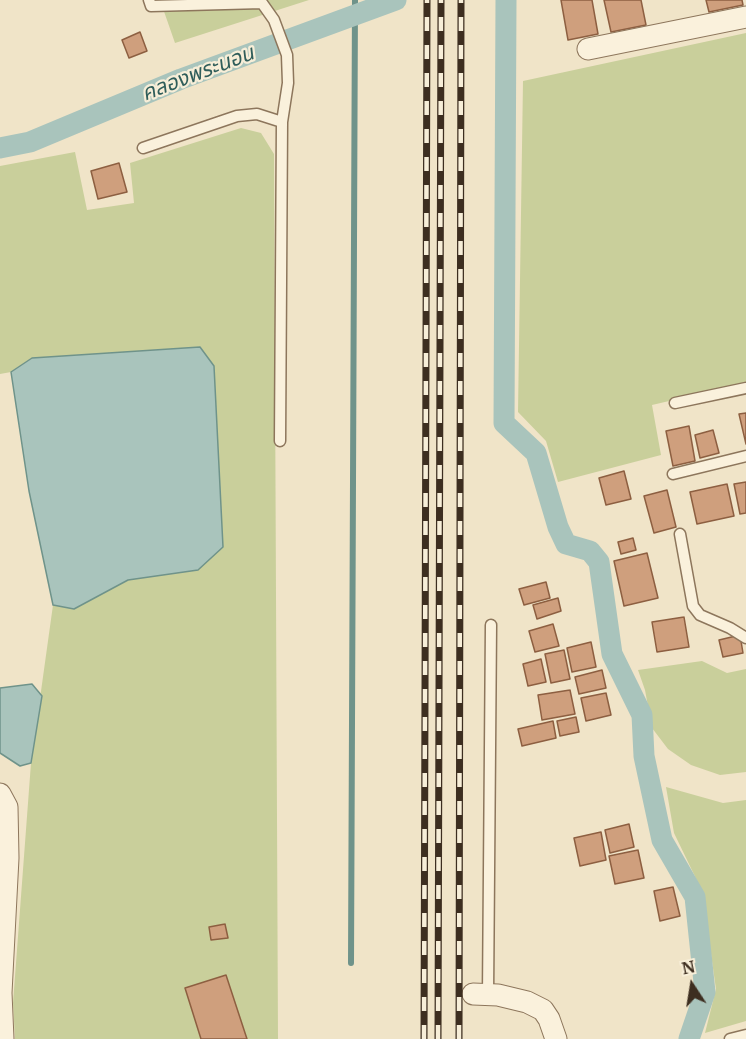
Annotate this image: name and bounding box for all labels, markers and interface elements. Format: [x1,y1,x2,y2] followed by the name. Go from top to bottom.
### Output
[138,41,258,107] water label: คลองพระนอน
[662,955,722,1015] north arrow
[680,956,697,978] text: N

